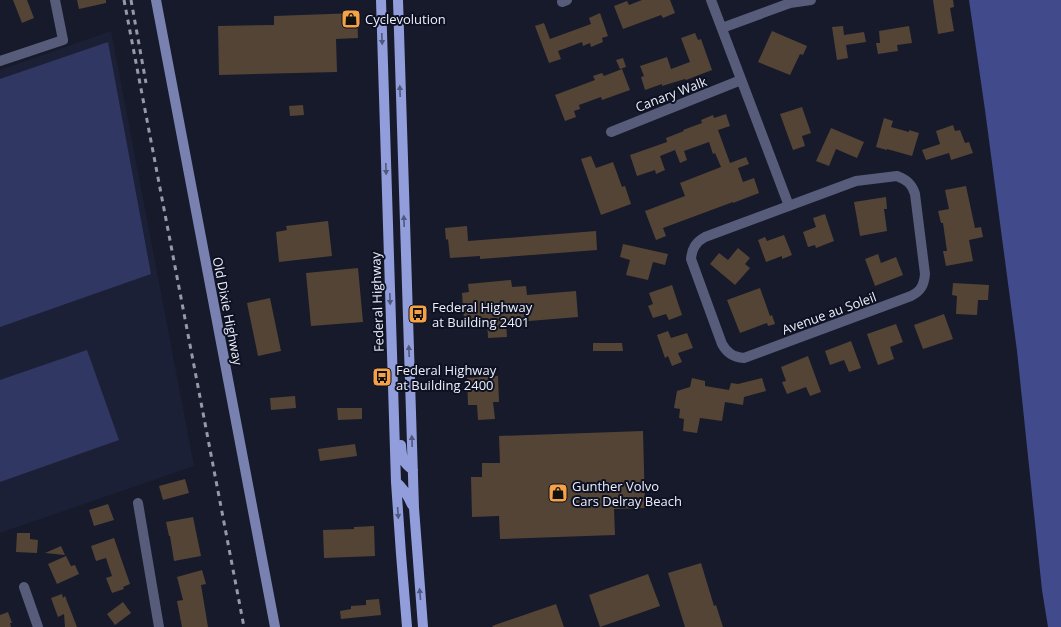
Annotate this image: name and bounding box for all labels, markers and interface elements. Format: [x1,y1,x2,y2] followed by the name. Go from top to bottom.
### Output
[340,8,362,30] shop icon: Cyclevolution
[365,10,446,28] place label: Cyclevolution
[379,33,385,46] one-way arrow
[633,72,709,116] street label: Canary Walk
[397,85,404,97] one-way arrow
[383,163,389,176] one-way arrow
[401,215,408,227] one-way arrow
[366,251,388,352] street label: Federal Highway
[209,255,247,367] street label: Old Dixie Highway
[779,288,879,338] street label: Avenue au Soleil
[387,293,394,305] one-way arrow
[432,298,533,331] place label: Federal Highway at Building 2401
[407,303,429,325] bus stop icon: Federal Highway at Building 2401
[405,345,412,357] one-way arrow
[396,361,497,394] place label: Federal Highway at Building 2400
[371,366,393,388] bus stop icon: Federal Highway at Building 2400
[408,435,415,447] one-way arrow
[572,477,682,510] place label: Gunther Volvo Cars Delray Beach
[547,482,569,504] shop icon: Gunther Volvo Cars Delray Beach
[395,507,401,520] one-way arrow
[417,588,424,600] one-way arrow

